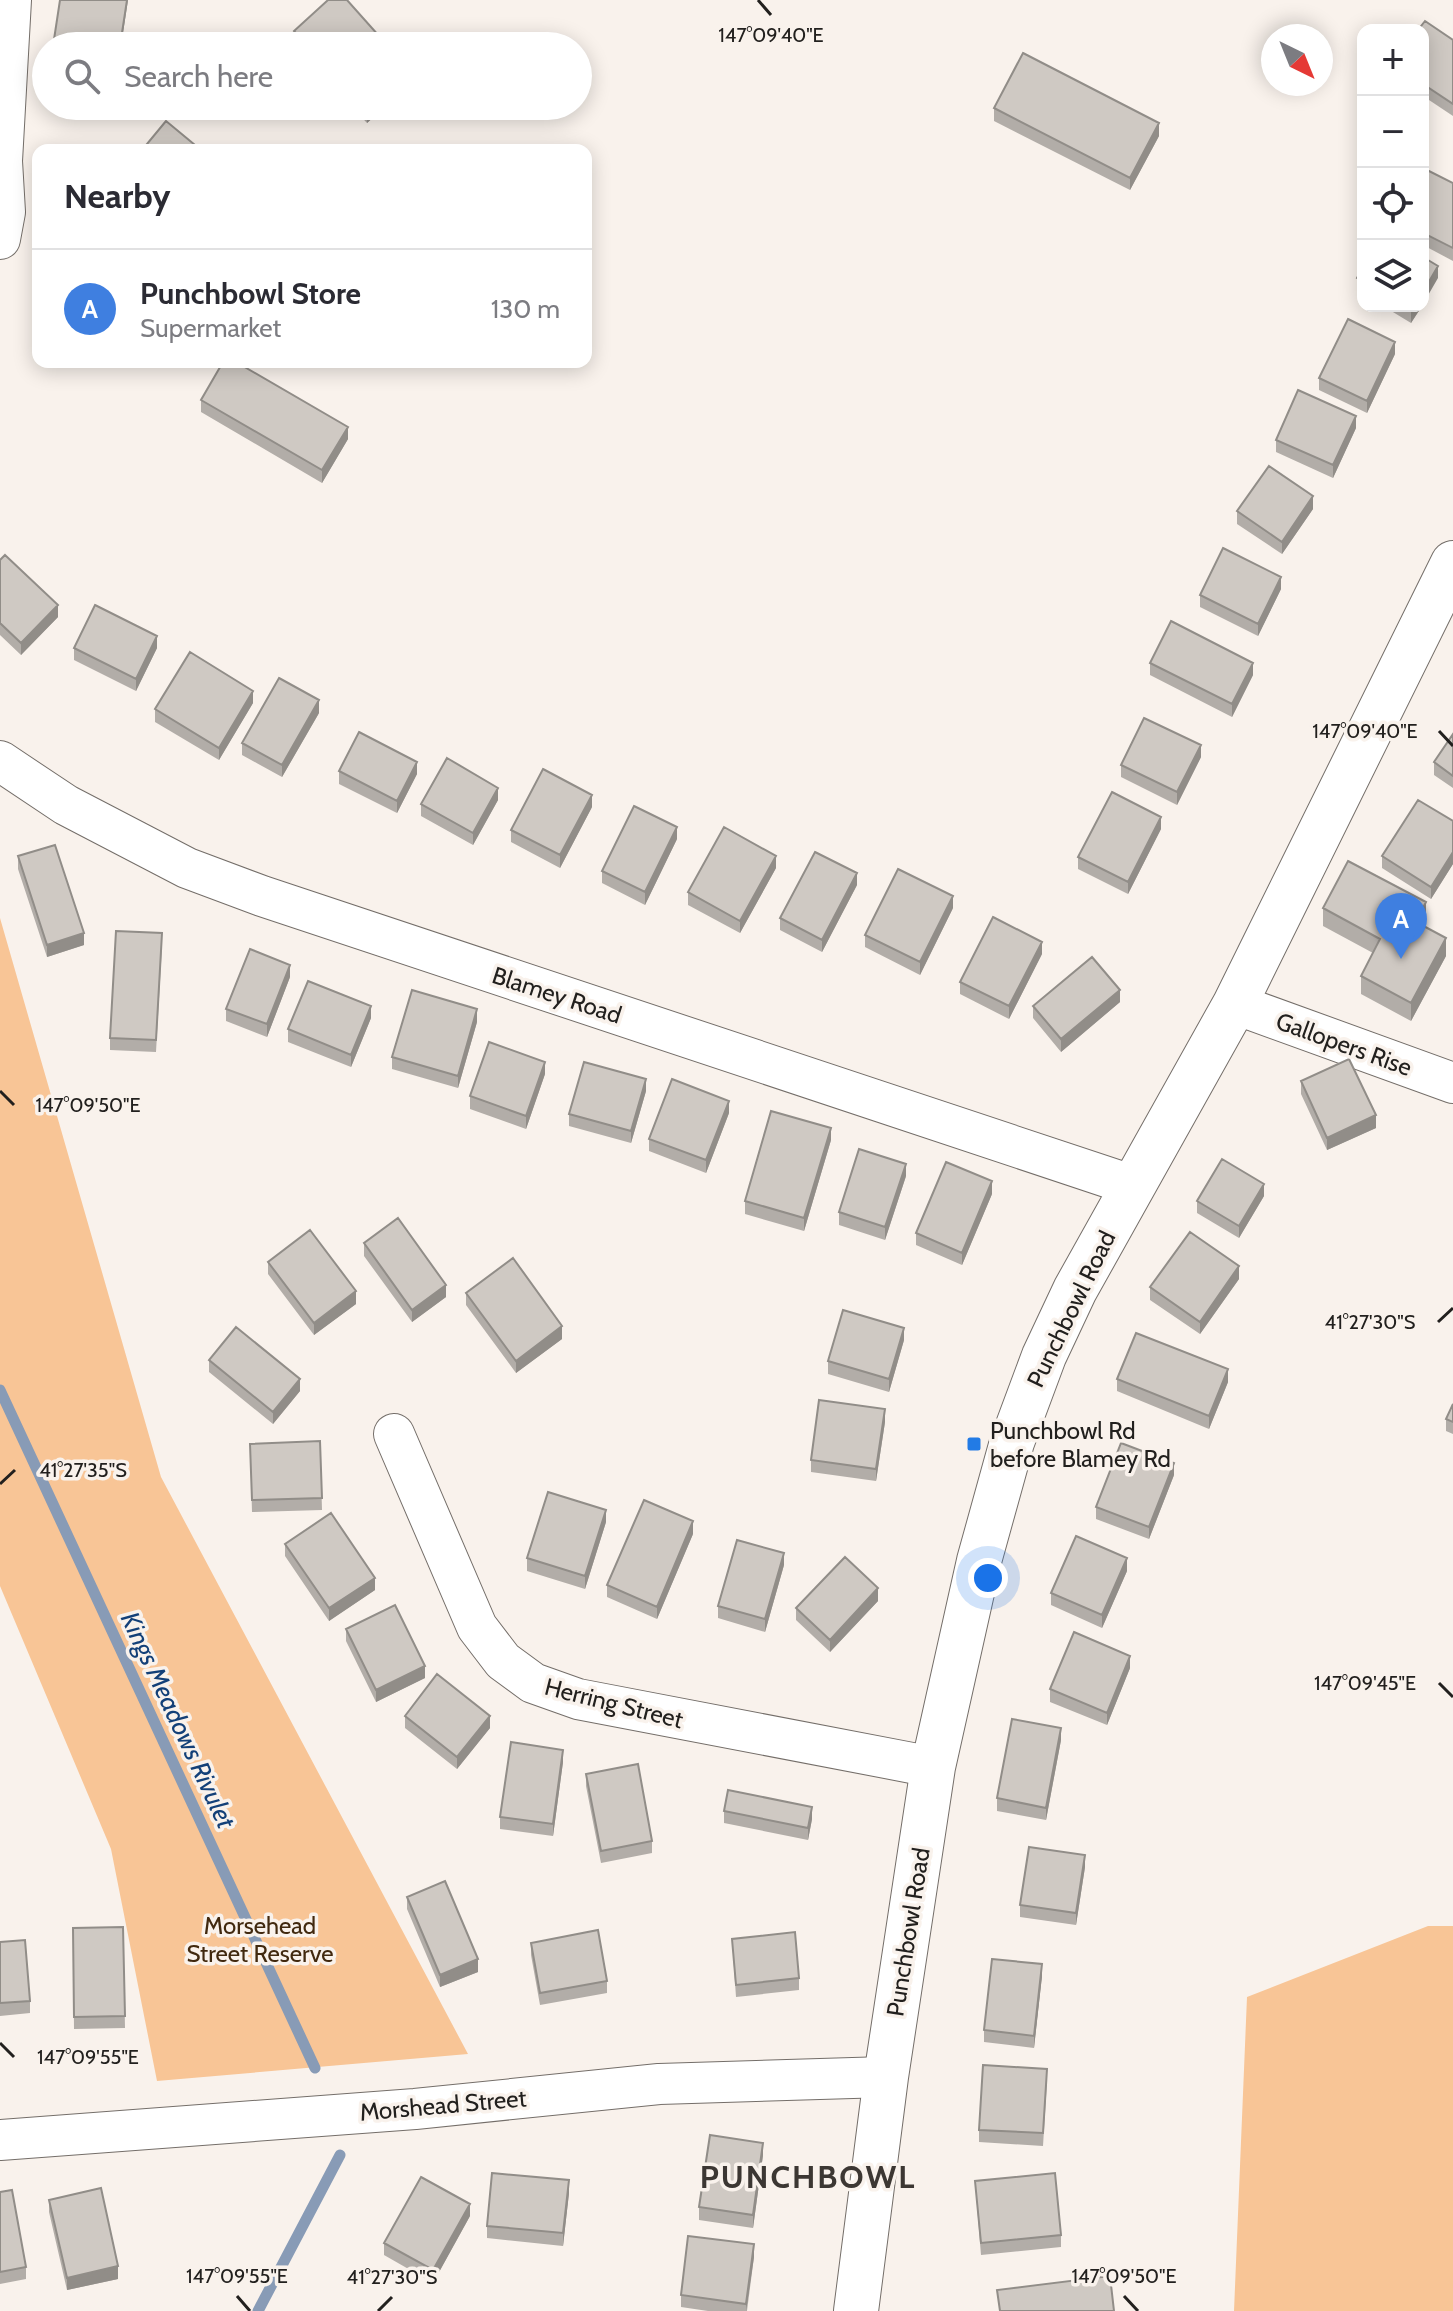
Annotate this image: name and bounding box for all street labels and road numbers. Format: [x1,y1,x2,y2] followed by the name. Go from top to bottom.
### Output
[489,960,625,1030] street label: Blamey Road
[1272,1006,1416,1082] street label: Gallopers Rise
[1021,1226,1121,1392] street label: Punchbowl Road
[542,1672,686,1734] street label: Herring Street
[880,1846,936,2018] street label: Punchbowl Road
[358,2083,528,2127] street label: Morshead Street

